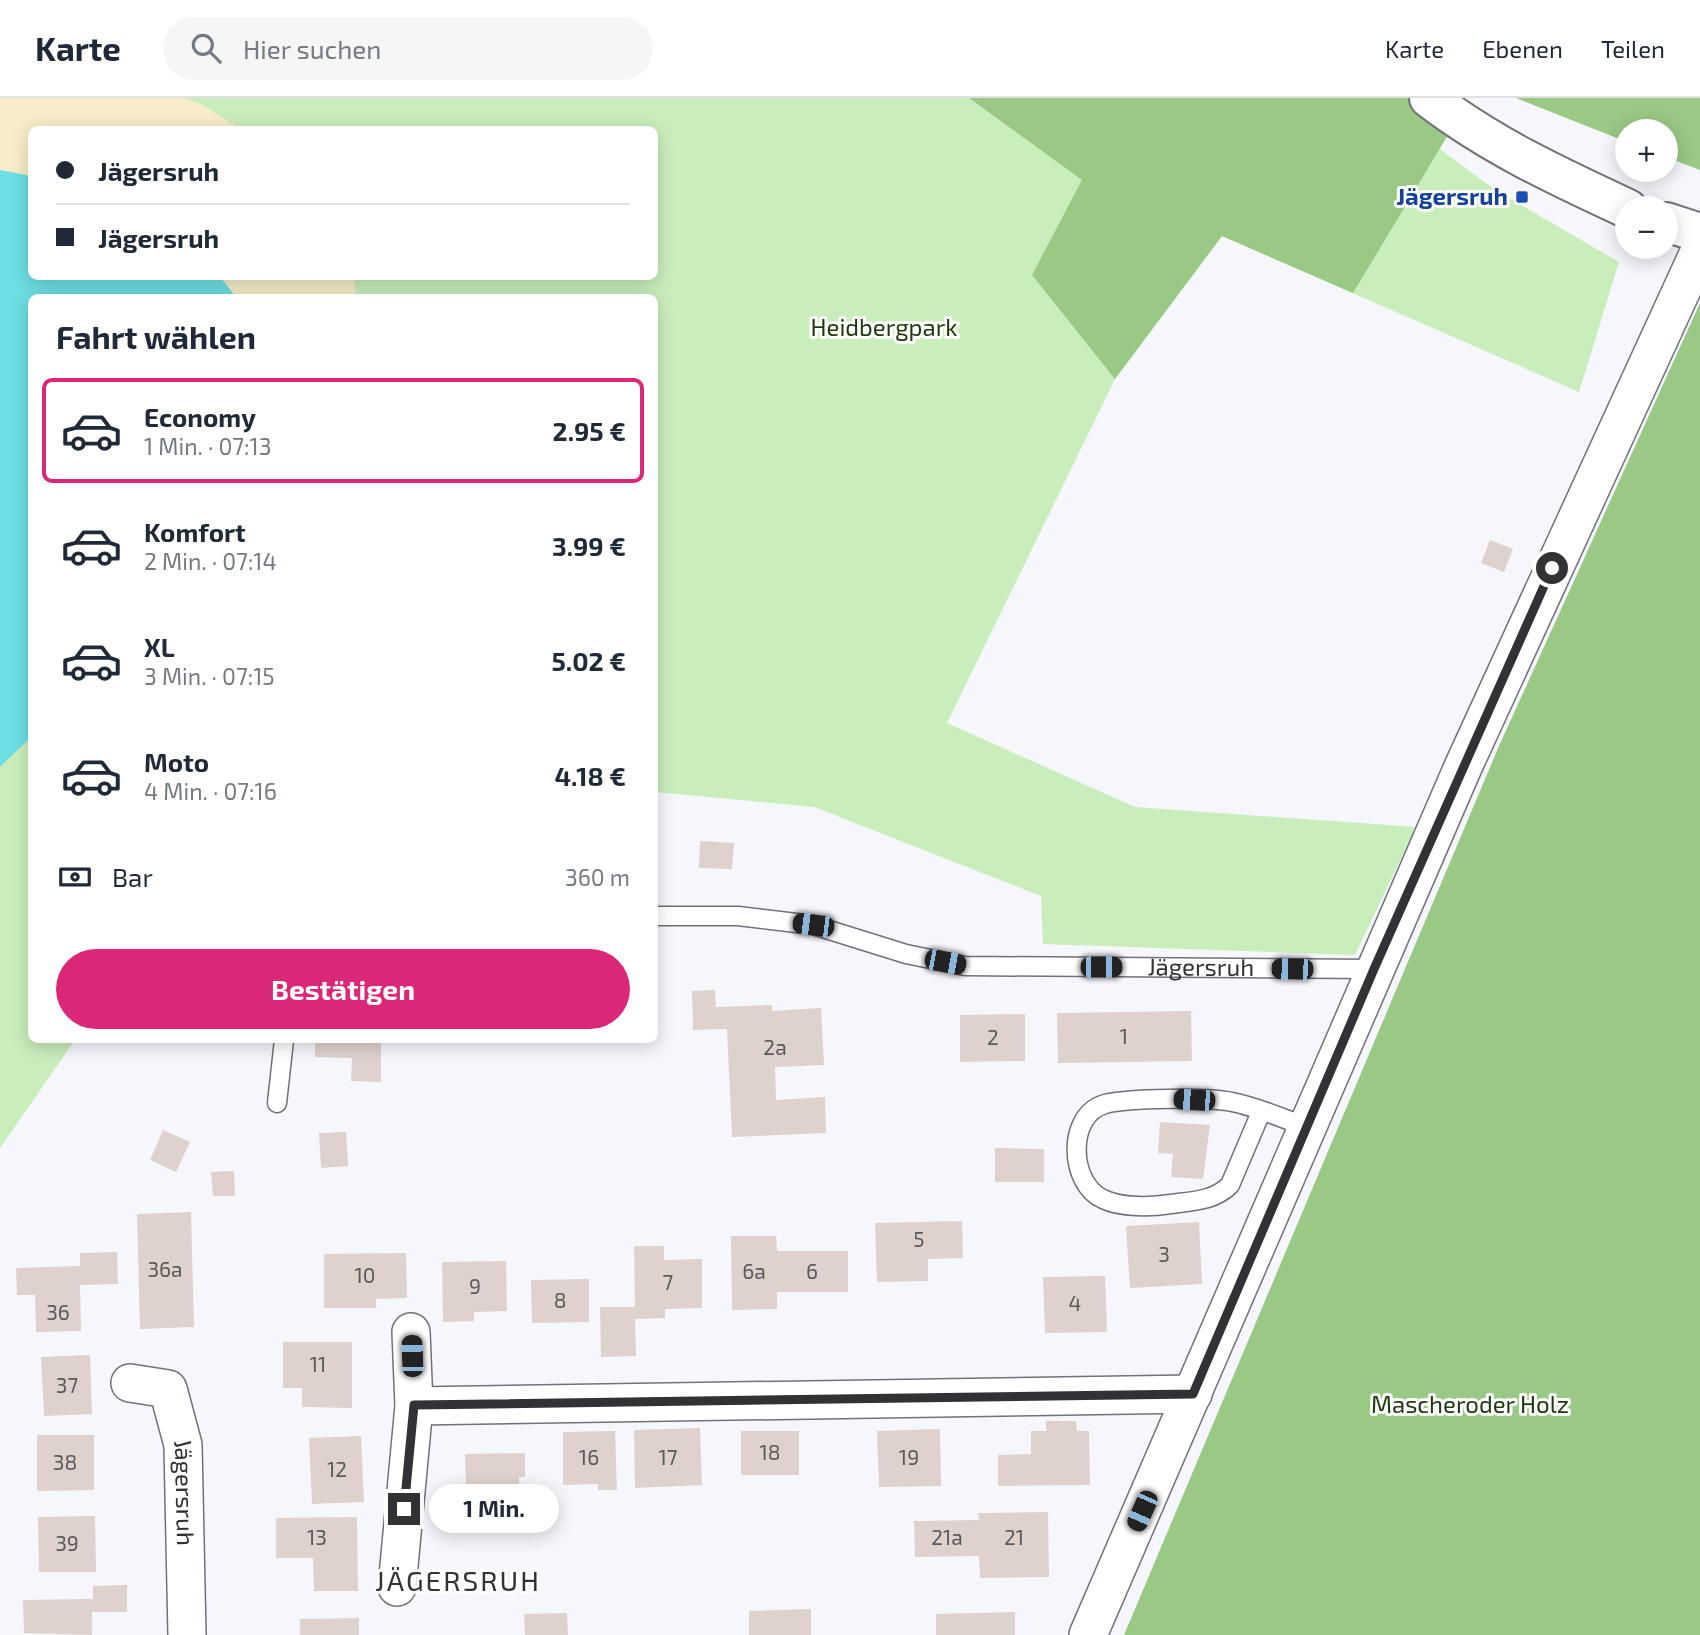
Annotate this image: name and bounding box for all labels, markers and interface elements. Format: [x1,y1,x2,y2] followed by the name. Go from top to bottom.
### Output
[163,17,653,80] search box
[35,28,121,68] text: Karte
[187,29,225,67] icon: search
[243,33,381,64] text: Hier suchen
[1385,34,1444,63] text: Karte
[1482,34,1563,63] text: Ebenen
[1601,34,1665,63] text: Teilen
[1615,119,1678,259] map controls
[1615,119,1678,182] button: +
[98,155,219,186] text: Jägersruh
[1396,181,1508,210] place label: Jägersruh
[1514,189,1530,205] marker: Jägersruh
[1615,196,1678,259] button: −
[98,222,219,253] text: Jägersruh
[810,312,958,341] park label: Heidbergpark
[56,317,256,355] text: Fahrt wählen
[60,399,123,462] icon: car
[144,401,256,432] text: Economy
[553,415,626,446] text: 2.95 €
[144,432,272,460] text: 1 Min. · 07:13
[60,514,123,577] icon: car
[144,516,246,547] text: Komfort
[552,530,626,561] text: 3.99 €
[144,547,277,575] text: 2 Min. · 07:14
[1536,552,1568,584] route start
[60,629,123,692] icon: car
[144,631,175,662] text: XL
[551,645,626,676] text: 5.02 €
[144,662,275,690] text: 3 Min. · 07:15
[60,744,123,807] icon: car
[144,746,209,777] text: Moto
[554,760,626,791] text: 4.18 €
[144,777,277,805] text: 4 Min. · 07:16
[56,858,94,896] icon: cash
[112,861,153,892] text: Bar
[565,863,630,891] text: 360 m
[791,912,836,938] car
[923,948,968,976] car
[56,949,630,1029] button: Bestätigen
[1147,951,1254,981] street label: Jägersruh
[1081,957,1123,978] car
[1271,958,1314,980] car
[1120,1023,1128,1048] house number: 1
[987,1024,999,1049] house number: 2
[763,1034,787,1059] house number: 2a
[1173,1088,1216,1112] car
[913,1226,925,1251] house number: 5
[1158,1241,1170,1266] house number: 3
[147,1256,183,1281] house number: 36a
[742,1258,766,1283] house number: 6a
[806,1258,818,1283] house number: 6
[354,1262,376,1287] house number: 10
[663,1269,674,1294] house number: 7
[469,1273,481,1298] house number: 9
[554,1287,566,1312] house number: 8
[1069,1290,1081,1315] house number: 4
[46,1299,70,1324] house number: 36
[401,1335,424,1377] car
[310,1351,326,1376] house number: 11
[56,1372,78,1397] house number: 37
[1371,1389,1569,1418] park label: Mascheroder Holz
[169,1435,201,1546] street label: Jägersruh
[759,1439,781,1464] house number: 18
[579,1444,599,1469] house number: 16
[658,1444,678,1469] house number: 17
[899,1444,919,1469] house number: 19
[53,1449,77,1474] house number: 38
[327,1456,347,1481] house number: 12
[428,1484,558,1534] callout: 1 Min.
[1124,1488,1161,1534] car
[388,1493,420,1525] route end
[463,1494,525,1522] text: 1 Min.
[307,1524,327,1549] house number: 13
[931,1524,963,1549] house number: 21a
[1004,1524,1024,1549] house number: 21
[55,1530,79,1555] house number: 39
[375,1563,541,1597] district label: JÄGERSRUH

